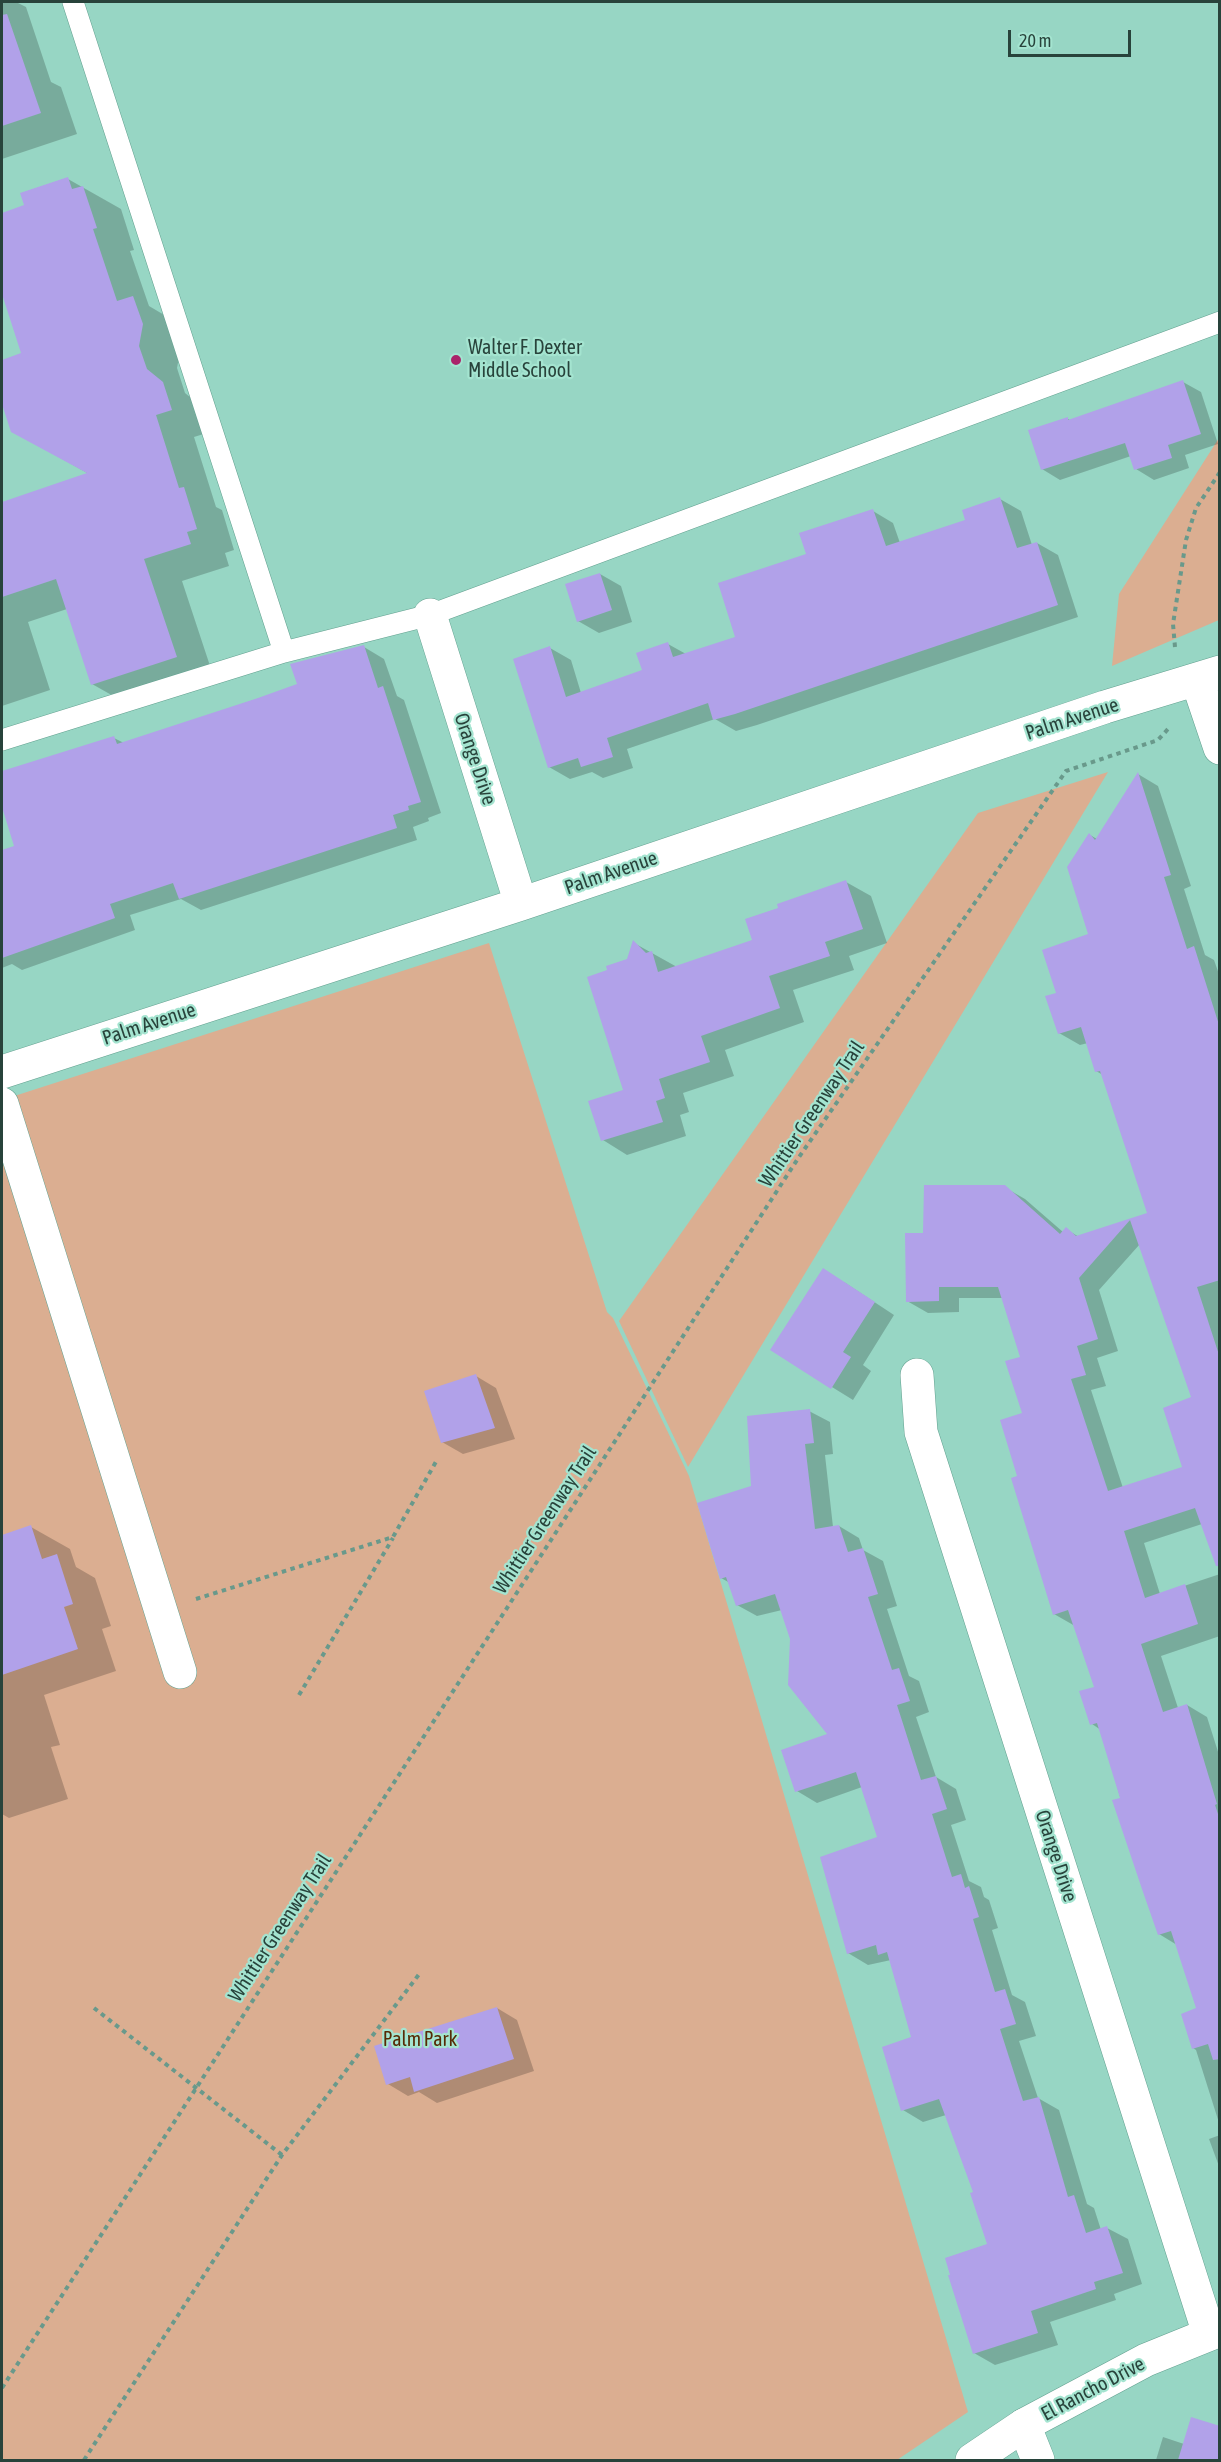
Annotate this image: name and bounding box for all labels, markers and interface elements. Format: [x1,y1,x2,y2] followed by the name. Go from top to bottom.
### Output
[1011,18,1134,56] scale bar
[1019,30,1051,51] text: 20 m
[468,336,582,383] place label: Walter F. Dexter Middle School
[449,353,463,367] marker: Walter F. Dexter Middle School
[1022,693,1122,745] street label: Palm Avenue
[449,710,501,808] street label: Orange Drive
[561,846,661,900] street label: Palm Avenue
[99,998,199,1050] street label: Palm Avenue
[754,1036,870,1192] street label: Whittier Greenway Trail
[488,1442,602,1598] street label: Whittier Greenway Trail
[1030,1807,1082,1905] street label: Orange Drive
[223,1850,337,2006] street label: Whittier Greenway Trail
[383,2028,457,2052] park label: Palm Park
[1037,2352,1149,2426] street label: El Rancho Drive

